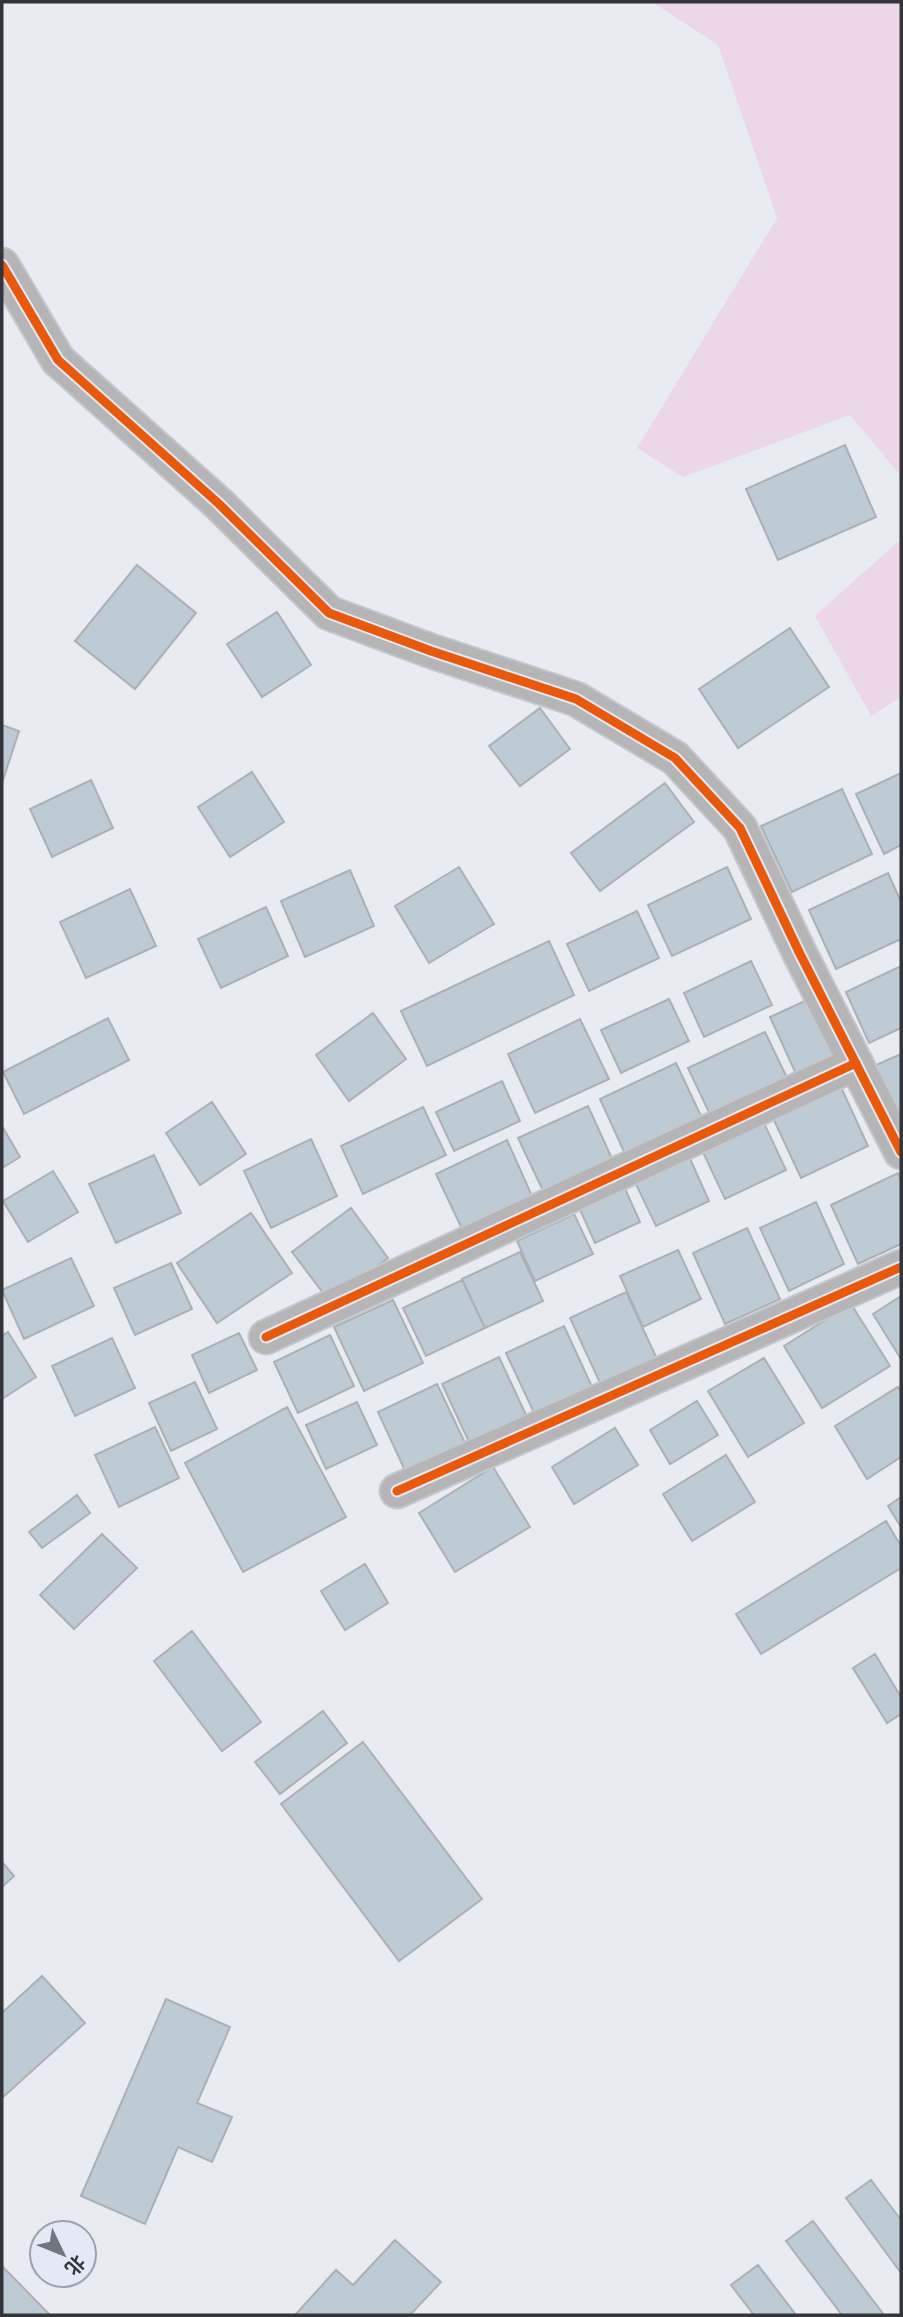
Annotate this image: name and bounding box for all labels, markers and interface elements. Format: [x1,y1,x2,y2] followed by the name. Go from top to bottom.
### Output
[28,2219,98,2289] north arrow
[60,2250,90,2280] text: 北

